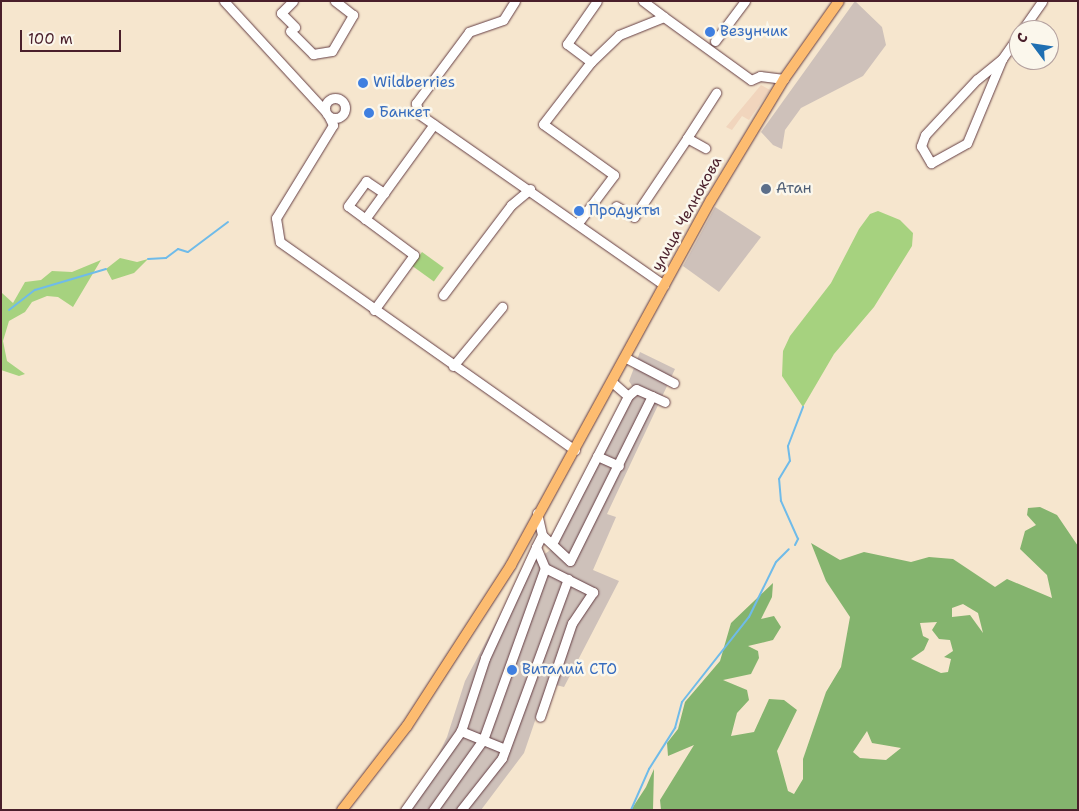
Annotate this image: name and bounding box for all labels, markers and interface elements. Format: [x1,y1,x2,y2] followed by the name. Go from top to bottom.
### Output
[22,20,124,52] scale bar
[1009,20,1059,70] north arrow
[720,23,788,41] place label: Везунчик
[704,26,716,38] marker: Везунчик
[28,29,73,49] text: 100 m
[1012,29,1032,46] text: С
[373,74,455,92] place label: Wildberries
[357,77,369,89] marker: Wildberries
[379,104,430,122] place label: Банкет
[363,107,375,119] marker: Банкет
[648,154,726,274] street label: улица Челнокова
[776,180,812,198] place label: Атан
[760,183,772,195] marker: Атан
[589,202,660,220] place label: Продукты
[573,205,585,217] marker: Продукты
[522,661,617,679] place label: Виталий СТО
[506,664,518,676] marker: Виталий СТО

